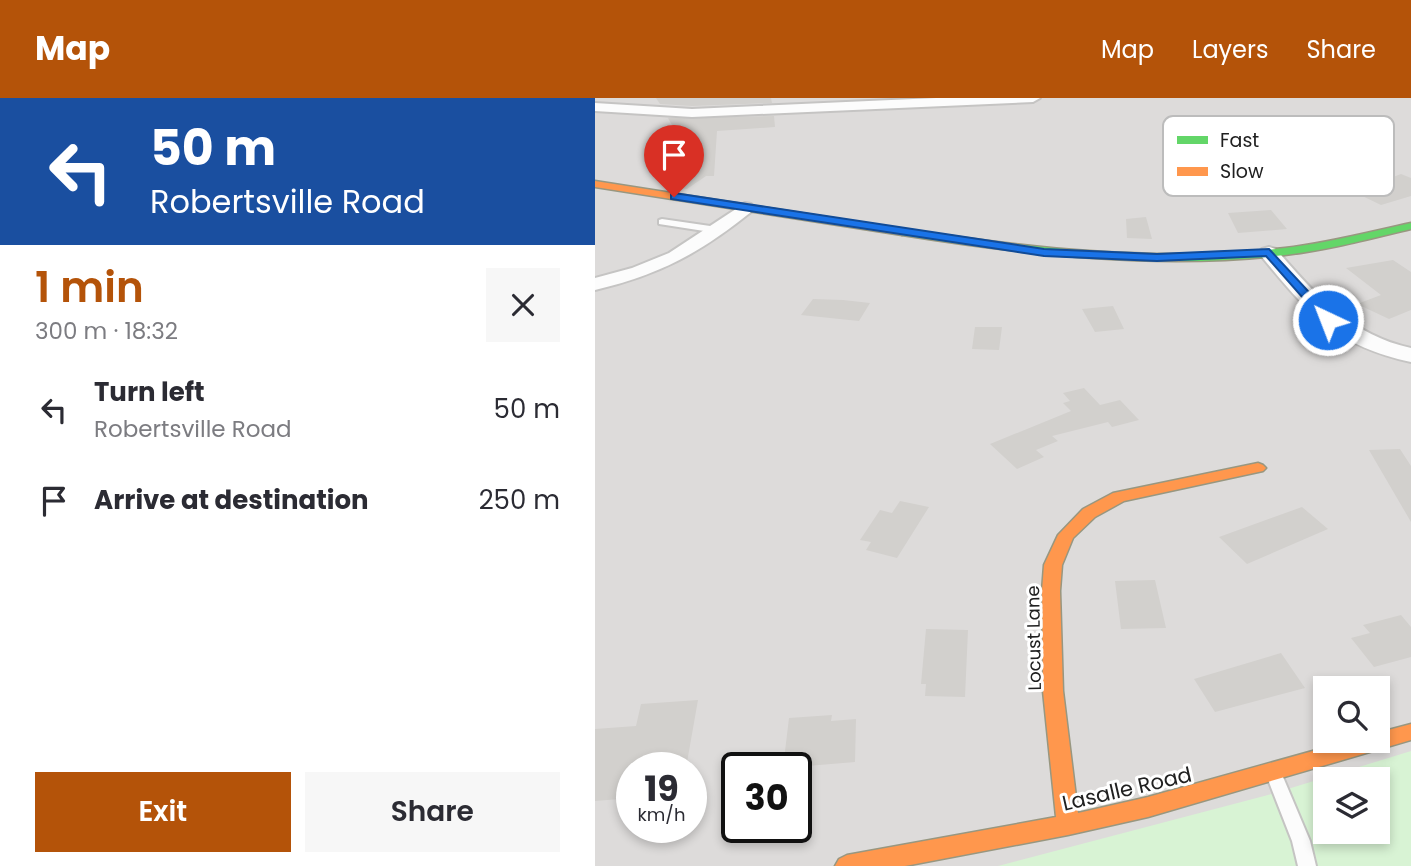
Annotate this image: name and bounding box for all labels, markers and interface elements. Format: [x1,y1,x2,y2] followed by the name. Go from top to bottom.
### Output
[35,25,110,72] text: Map
[1101,33,1154,66] text: Map
[1192,33,1268,66] text: Layers
[1306,33,1376,66] text: Share
[150,114,276,182] text: 50 m
[1163,116,1394,196] legend
[644,125,704,197] pin
[35,126,126,217] icon: left
[1220,127,1259,154] text: Fast
[655,136,693,174] icon: arrive
[1220,158,1264,185] text: Slow
[150,179,425,224] text: Robertsville Road
[35,258,144,317] text: 1 min
[486,268,560,342] button: close
[1291,283,1365,357] position arrow
[35,315,178,347] text: 300 m · 18:32
[94,374,205,410] text: Turn left
[35,391,73,429] icon: left
[494,391,560,427] text: 50 m
[94,413,292,445] text: Robertsville Road
[35,482,73,520] icon: arrive
[94,482,369,518] text: Arrive at destination
[479,482,560,518] text: 250 m
[1020,585,1047,691] street label: Locust Lane
[1313,676,1390,844] map controls
[1313,676,1390,753] button: search
[721,752,812,843] speed limit sign: 30
[1059,760,1194,817] street label: Lasalle Road
[644,764,679,813] text: 19
[1313,767,1390,844] button: layers
[35,772,291,852] button: Exit
[305,772,560,852] button: Share
[638,802,685,827] text: km/h

